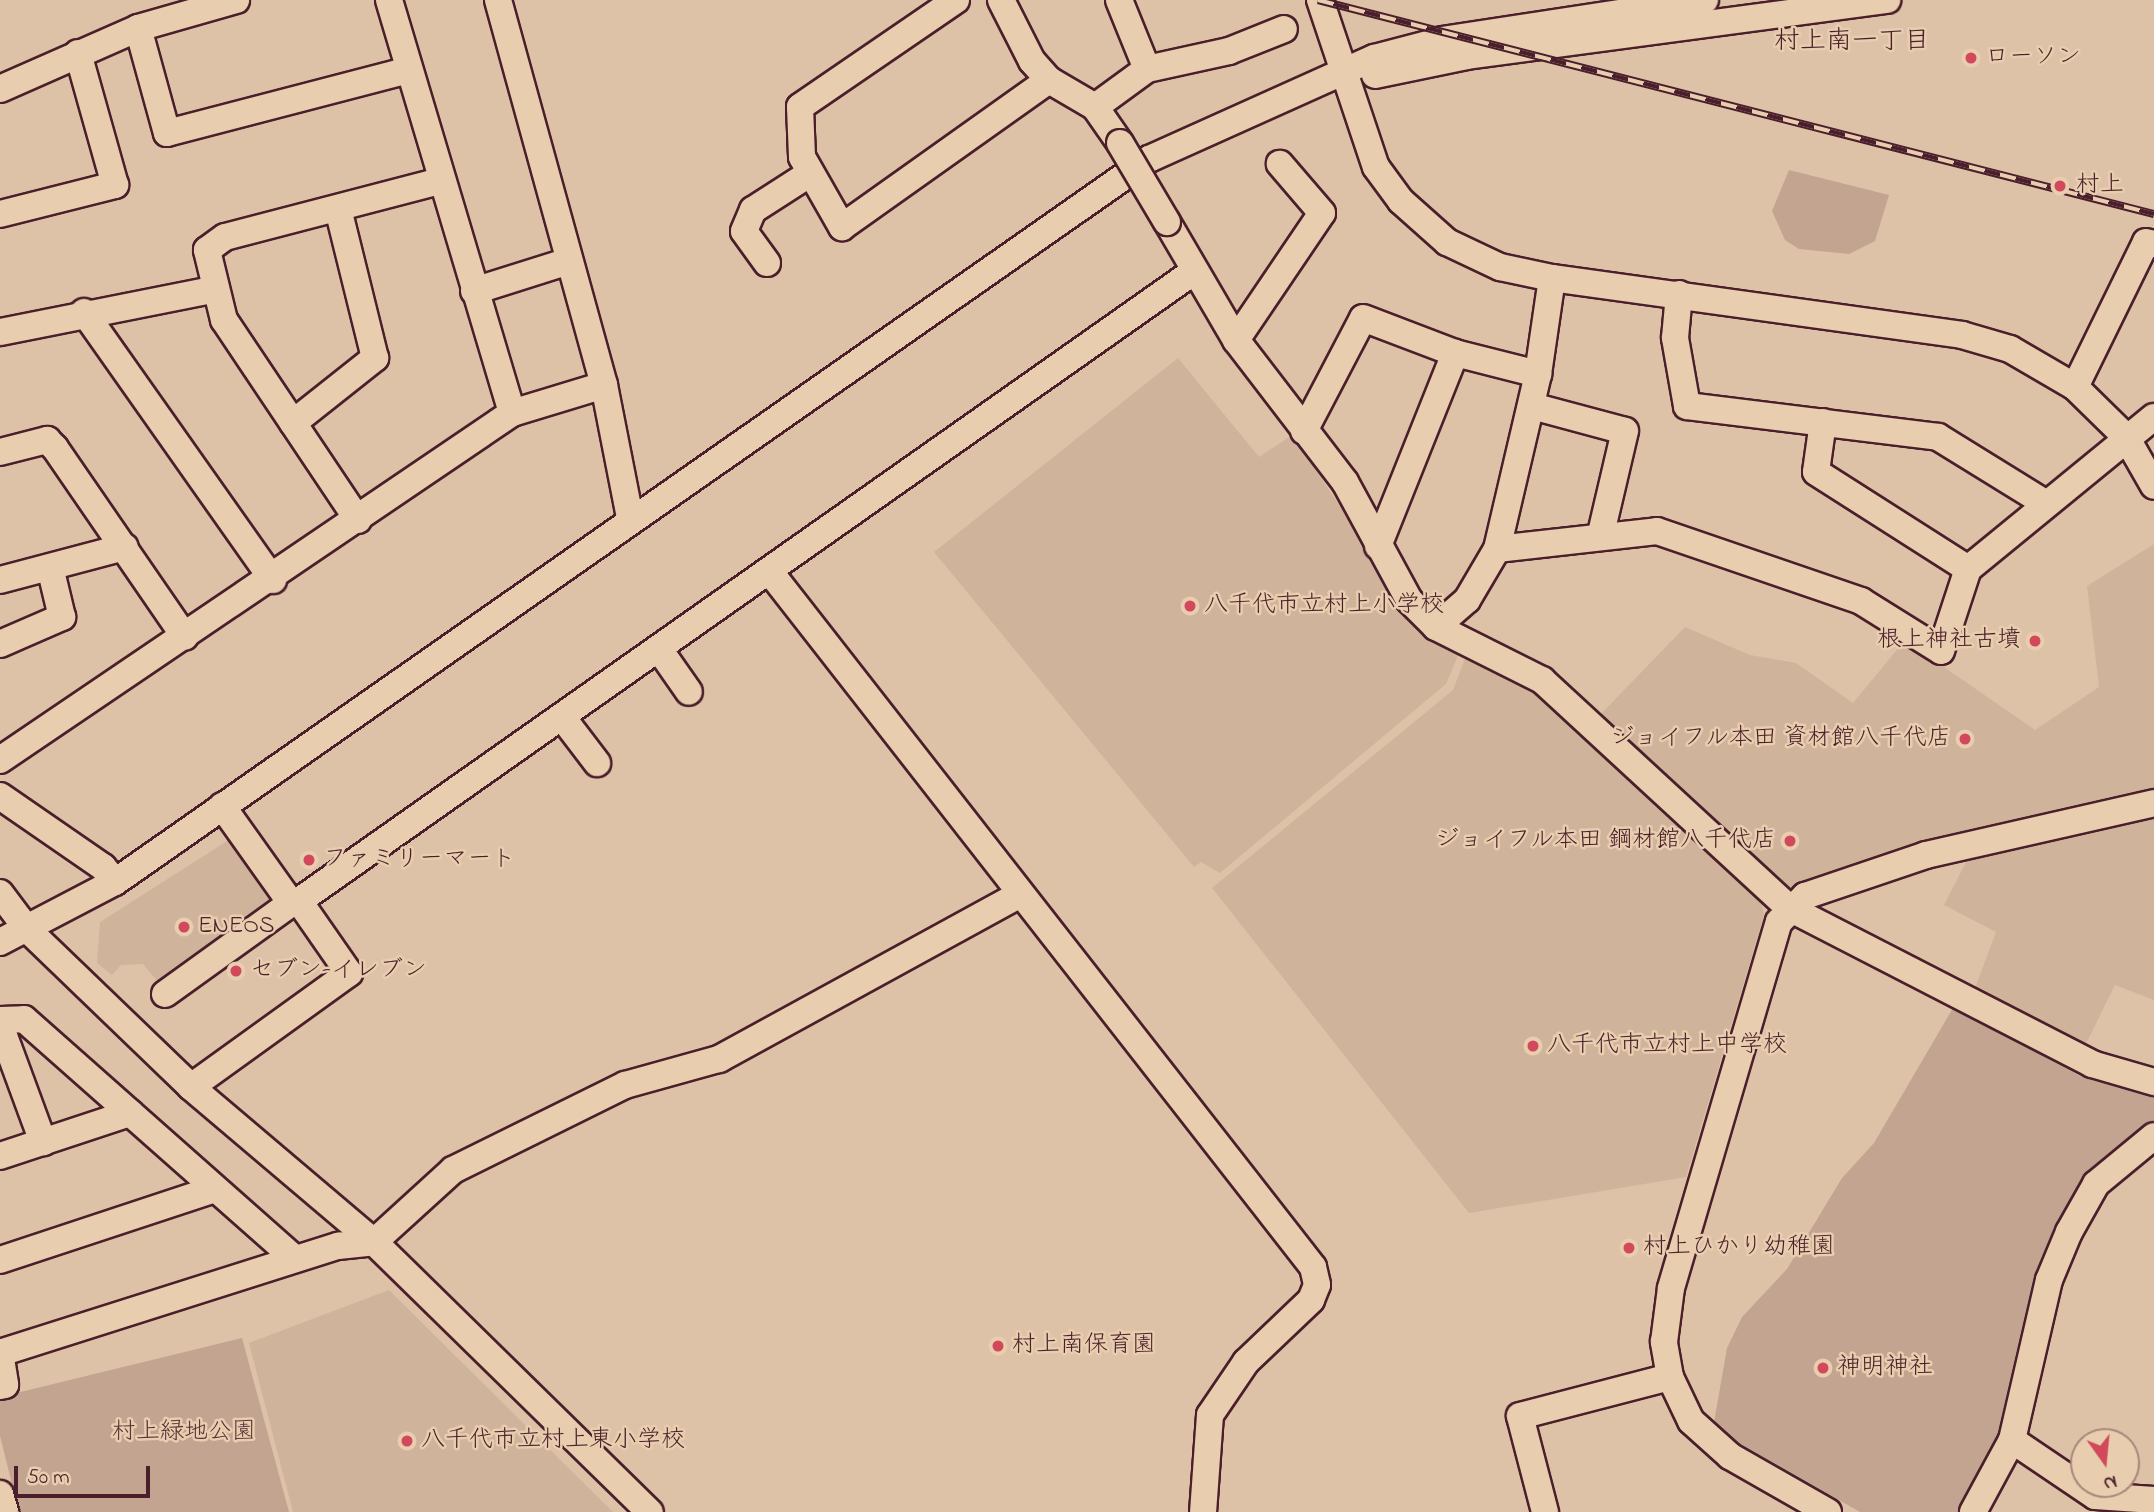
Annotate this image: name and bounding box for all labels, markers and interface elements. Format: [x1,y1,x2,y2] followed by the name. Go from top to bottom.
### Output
[1774,27,1930,59] district label: 村上南一丁目
[1985,44,2081,72] place label: ローソン
[1963,50,1979,66] marker: ローソン
[2076,172,2124,200] place label: 村上
[2050,176,2070,196] marker: 村上
[1204,592,1444,620] place label: 八千代市立村上小学校
[1182,598,1198,614] marker: 八千代市立村上小学校
[1877,627,2021,655] place label: 根上神社古墳
[2027,633,2043,649] marker: 根上神社古墳
[1609,725,1951,753] place label: ジョイフル本田 資材館八千代店
[1957,731,1973,747] marker: ジョイフル本田 資材館八千代店
[1434,827,1776,855] place label: ジョイフル本田 鋼材館八千代店
[1782,833,1798,849] marker: ジョイフル本田 鋼材館八千代店
[323,846,515,874] place label: ファミリーマート
[301,852,317,868] marker: ファミリーマート
[198,913,274,941] place label: ENEOS
[176,919,192,935] marker: ENEOS
[250,957,427,985] place label: セブン-イレブン
[228,963,244,979] marker: セブン-イレブン
[1547,1032,1787,1060] place label: 八千代市立村上中学校
[1525,1038,1541,1054] marker: 八千代市立村上中学校
[1643,1234,1835,1262] place label: 村上ひかり幼稚園
[1621,1240,1637,1256] marker: 村上ひかり幼稚園
[1012,1332,1156,1360] place label: 村上南保育園
[990,1338,1006,1354] marker: 村上南保育園
[1837,1354,1933,1382] place label: 神明神社
[1815,1360,1831,1376] marker: 神明神社
[112,1419,256,1447] park label: 村上緑地公園
[421,1427,685,1455] place label: 八千代市立村上東小学校
[2070,1428,2140,1498] north arrow
[399,1433,415,1449] marker: 八千代市立村上東小学校
[18,1452,154,1496] scale bar
[27,1463,70,1493] text: 50 m
[2100,1467,2120,1497] text: N

